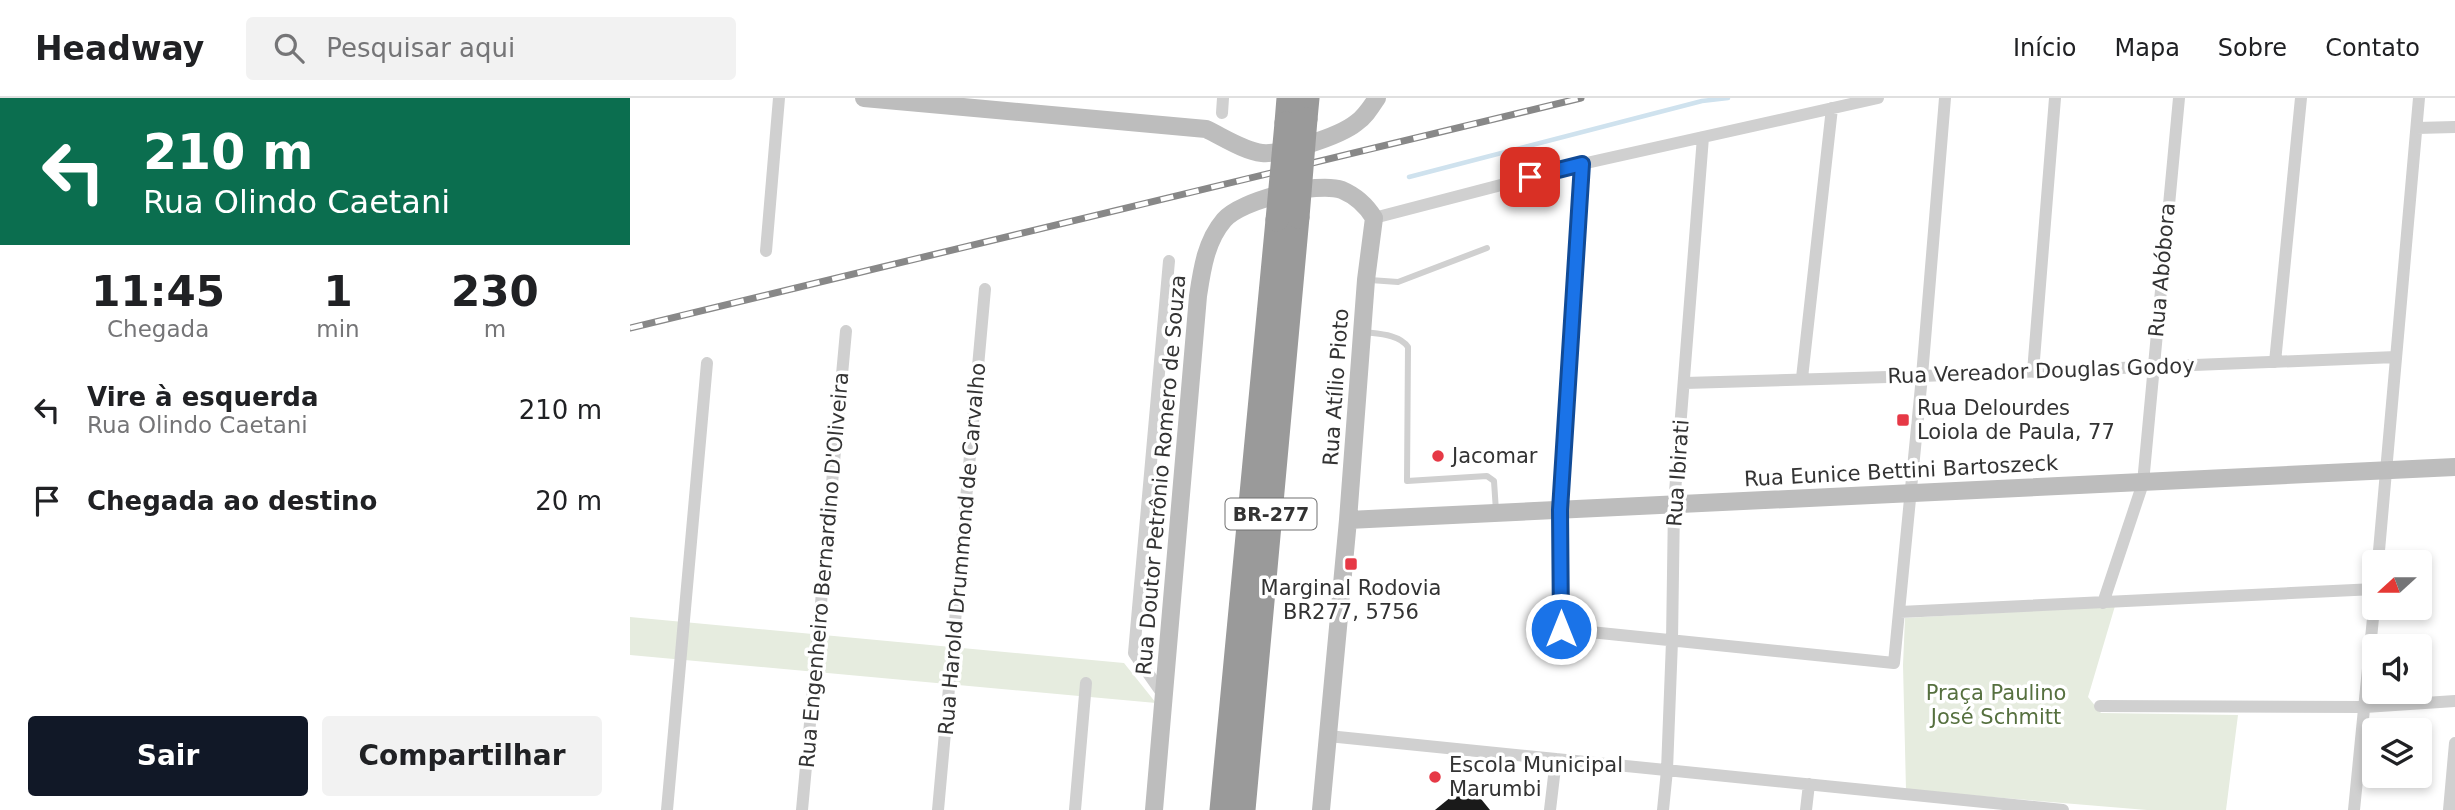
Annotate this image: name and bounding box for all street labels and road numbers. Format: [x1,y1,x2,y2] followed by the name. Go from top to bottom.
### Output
[2144,202,2180,338] street label: Rua Abóbora
[1132,274,1190,676] street label: Rua Doutor Petrônio Romero de Souza
[1319,307,1353,467] street label: Rua Atílio Pioto
[1887,354,2195,388] street label: Rua Vereador Douglas Godoy
[934,362,990,736] street label: Rua Harold Drummond de Carvalho
[795,371,853,769] street label: Rua Engenheiro Bernardino D'Oliveira
[1662,419,1694,527] street label: Rua Ibirati
[1743,451,2059,491] street label: Rua Eunice Bettini Bartoszeck
[1226,498,1316,530] road number: BR-277

